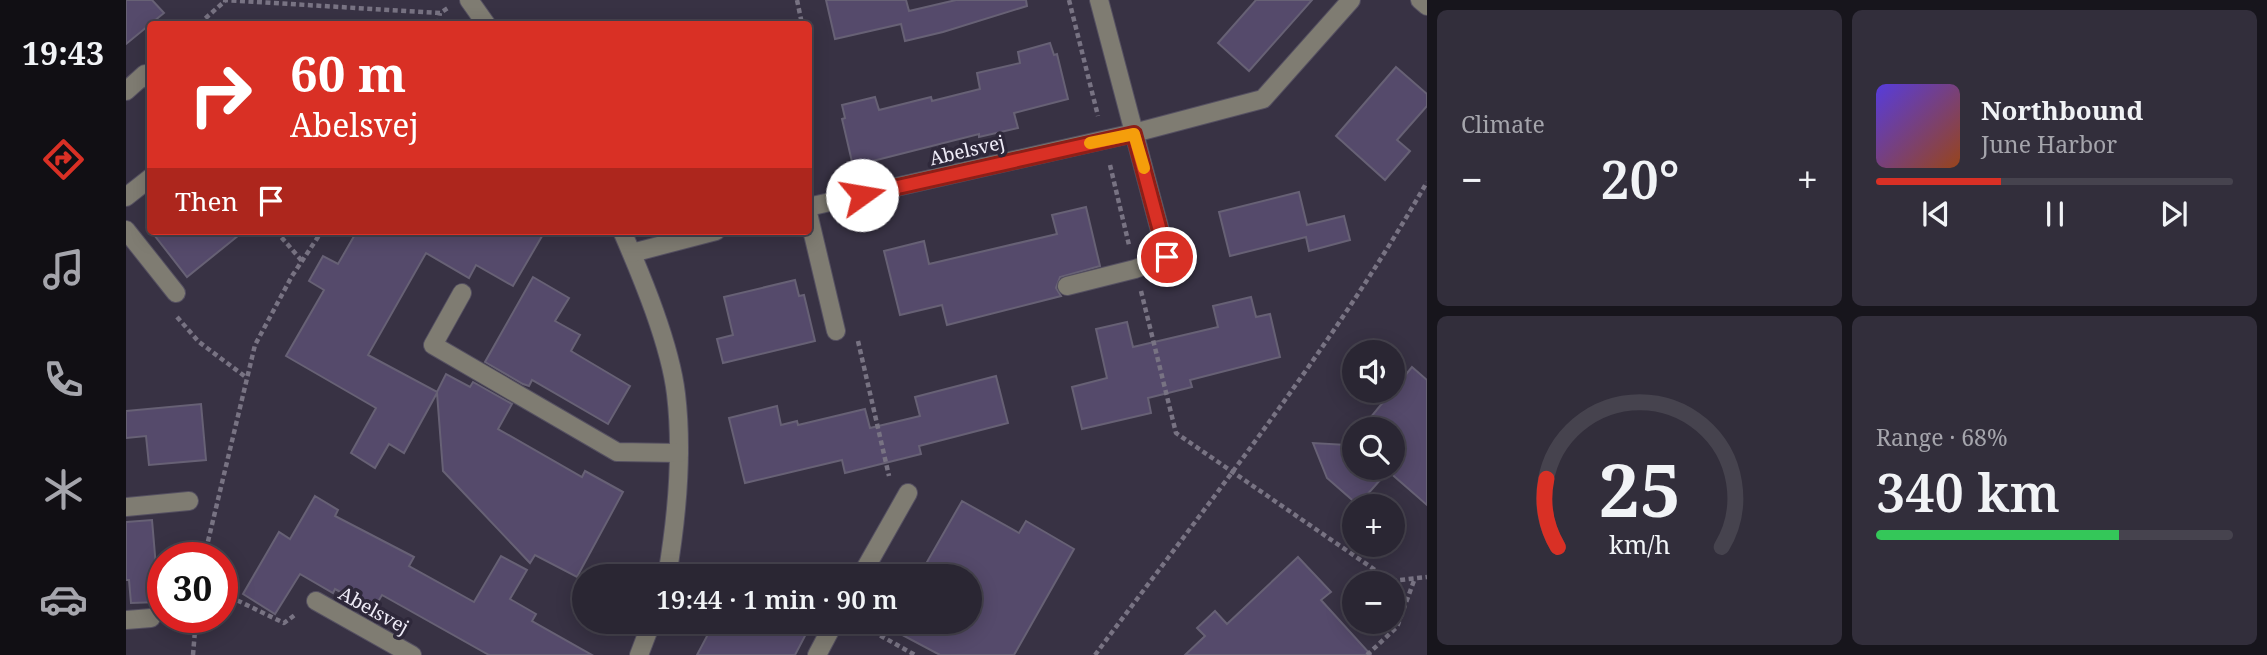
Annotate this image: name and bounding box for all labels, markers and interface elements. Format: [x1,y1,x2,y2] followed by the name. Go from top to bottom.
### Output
[22,31,104,74] text: 19:43
[290,40,406,106] text: 60 m
[175,49,266,140] icon: right
[1981,92,2143,128] text: Northbound
[290,103,419,146] text: Abelsvej
[1461,108,1545,140] text: Climate
[1981,128,2117,160] text: June Harbor
[927,129,1007,171] street label: Abelsvej
[39,135,88,184] icon: directions
[1600,143,1680,214] text: 20°
[1461,153,1483,205] text: −
[1797,153,1818,205] text: +
[825,158,899,232] position arrow
[252,182,290,220] icon: arrive
[175,183,238,219] text: Then
[1917,195,1955,233] icon: previous
[2036,195,2074,233] icon: pause
[2155,195,2193,233] icon: next
[1137,227,1197,287] pin
[1148,238,1186,276] icon: arrive
[39,245,88,294] icon: music
[1342,340,1405,634] map controls
[1342,340,1405,403] button: sound
[39,355,88,404] icon: phone
[1342,417,1405,480] button: search
[1876,421,2008,453] text: Range · 68%
[1598,439,1681,538] text: 25
[1876,456,2060,527] text: 340 km
[39,465,88,514] icon: climate
[1342,494,1405,557] button: +
[1609,526,1670,560] text: km/h
[147,542,238,633] speed limit sign: 30
[1342,571,1405,634] button: −
[39,575,88,624] icon: car
[334,580,414,640] street label: Abelsvej
[656,581,898,617] text: 19:44 · 1 min · 90 m

